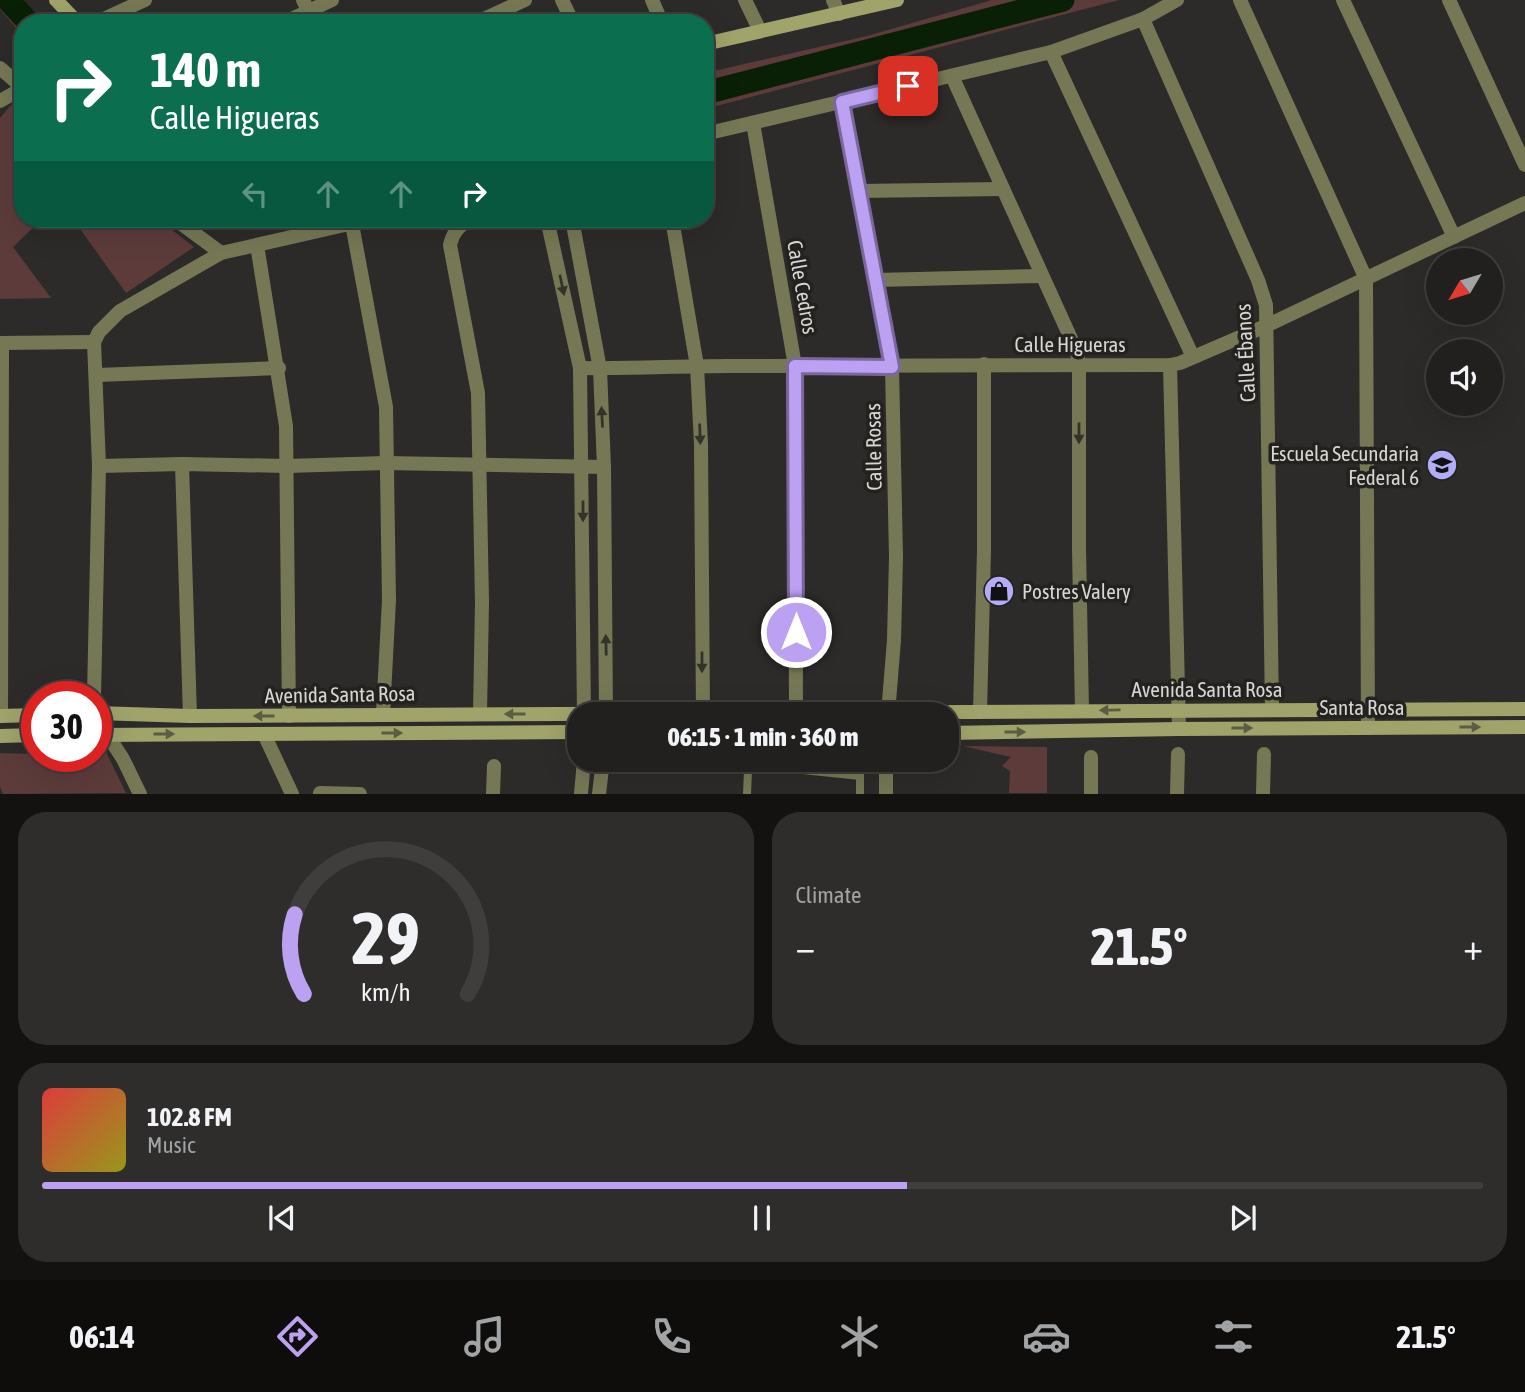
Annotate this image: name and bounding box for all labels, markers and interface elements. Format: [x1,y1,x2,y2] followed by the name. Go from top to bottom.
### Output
[150,41,261,97] text: 140 m
[35,42,126,133] icon: right
[878,56,938,116] pin
[889,67,927,105] icon: arrive
[150,99,320,136] text: Calle Higueras
[236,175,274,213] icon: left
[309,175,347,213] icon: ahead
[382,175,420,213] icon: ahead
[455,175,493,213] icon: right
[783,238,823,336] street label: Calle Cedros
[1426,248,1503,326] north arrow
[1426,248,1503,416] map controls
[556,274,567,296] one-way arrow
[1230,303,1260,403] street label: Calle Ébanos
[1014,332,1126,356] street label: Calle Higueras
[1426,339,1503,416] button: sound
[860,403,886,491] street label: Calle Rosas
[596,406,607,428] one-way arrow
[1073,422,1085,444] one-way arrow
[695,424,706,446] one-way arrow
[1270,441,1419,489] place label: Escuela Secundaria Federal 6
[1425,448,1459,482] school or university icon: Escuela Secundaria Federal 6
[577,500,589,522] one-way arrow
[982,574,1016,608] shop icon: Postres Valery
[1022,579,1131,603] place label: Postres Valery
[759,595,833,669] position arrow
[600,633,612,655] one-way arrow
[697,651,708,673] one-way arrow
[1132,677,1282,701] street label: Avenida Santa Rosa
[21,681,112,772] speed limit sign: 30
[264,681,416,707] street label: Avenida Santa Rosa
[1319,695,1405,719] street label: Santa Rosa
[1099,705,1121,716] one-way arrow
[504,708,526,720] one-way arrow
[252,710,274,722] one-way arrow
[1459,721,1481,733] one-way arrow
[668,722,858,752] text: 06:15 · 1 min · 360 m
[1232,722,1254,734] one-way arrow
[1004,726,1026,738] one-way arrow
[381,727,403,739] one-way arrow
[154,728,176,740] one-way arrow
[796,882,861,908] text: Climate
[352,897,420,980] text: 29
[1091,916,1188,976] text: 21.5°
[796,925,815,968] text: −
[1463,925,1483,968] text: +
[361,978,411,1006] text: km/h
[147,1102,232,1132] text: 102.8 FM
[147,1132,195,1158] text: Music
[263,1199,301,1237] icon: previous
[743,1199,781,1237] icon: pause
[1224,1199,1262,1237] icon: next
[273,1312,322,1361] icon: directions
[460,1312,509,1361] icon: music
[647,1312,696,1361] icon: phone
[835,1312,884,1361] icon: climate
[1022,1312,1071,1361] icon: car
[1209,1312,1258,1361] icon: filters
[69,1318,135,1355] text: 06:14
[1396,1318,1456,1355] text: 21.5°

